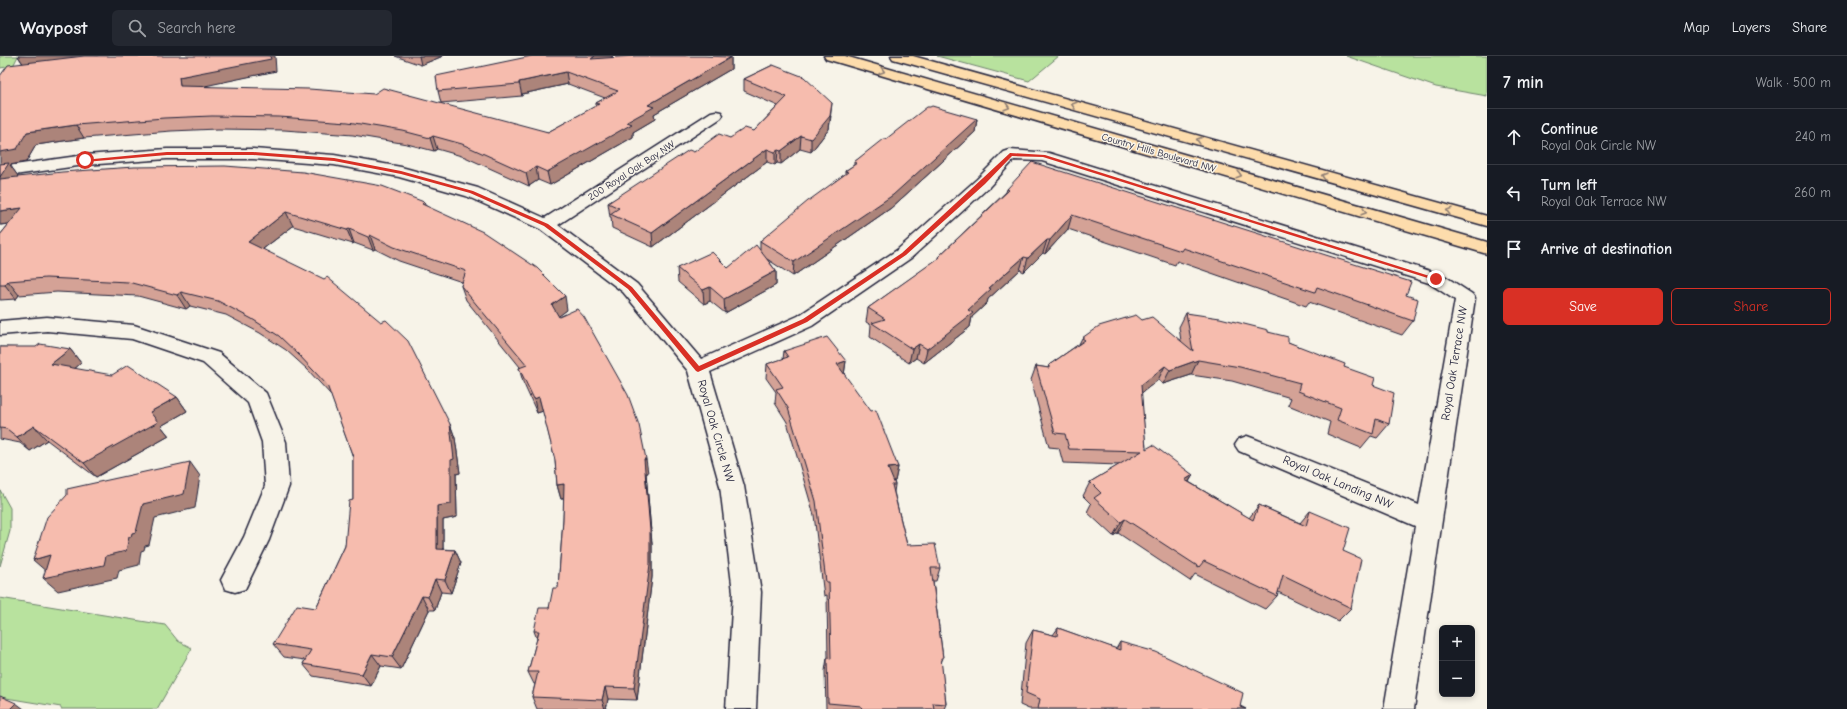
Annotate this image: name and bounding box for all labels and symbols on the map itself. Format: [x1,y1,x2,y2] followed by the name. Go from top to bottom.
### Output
[878,66,885,75] one-way arrow
[1071,101,1078,110] one-way arrow
[1003,102,1010,111] one-way arrow
[1100,131,1218,175] street label: Country Hills Boulevard NW
[1196,136,1203,145] one-way arrow
[586,138,677,203] street label: 200 Royal Oak Bay NW
[76,151,94,169] route start
[1235,170,1242,179] one-way arrow
[1321,172,1328,181] one-way arrow
[1360,207,1367,216] one-way arrow
[1446,207,1453,216] one-way arrow
[1427,270,1445,288] route end
[1438,304,1470,421] street label: Royal Oak Terrace NW
[695,378,738,485] street label: Royal Oak Circle NW
[1281,452,1396,512] street label: Royal Oak Landing NW

